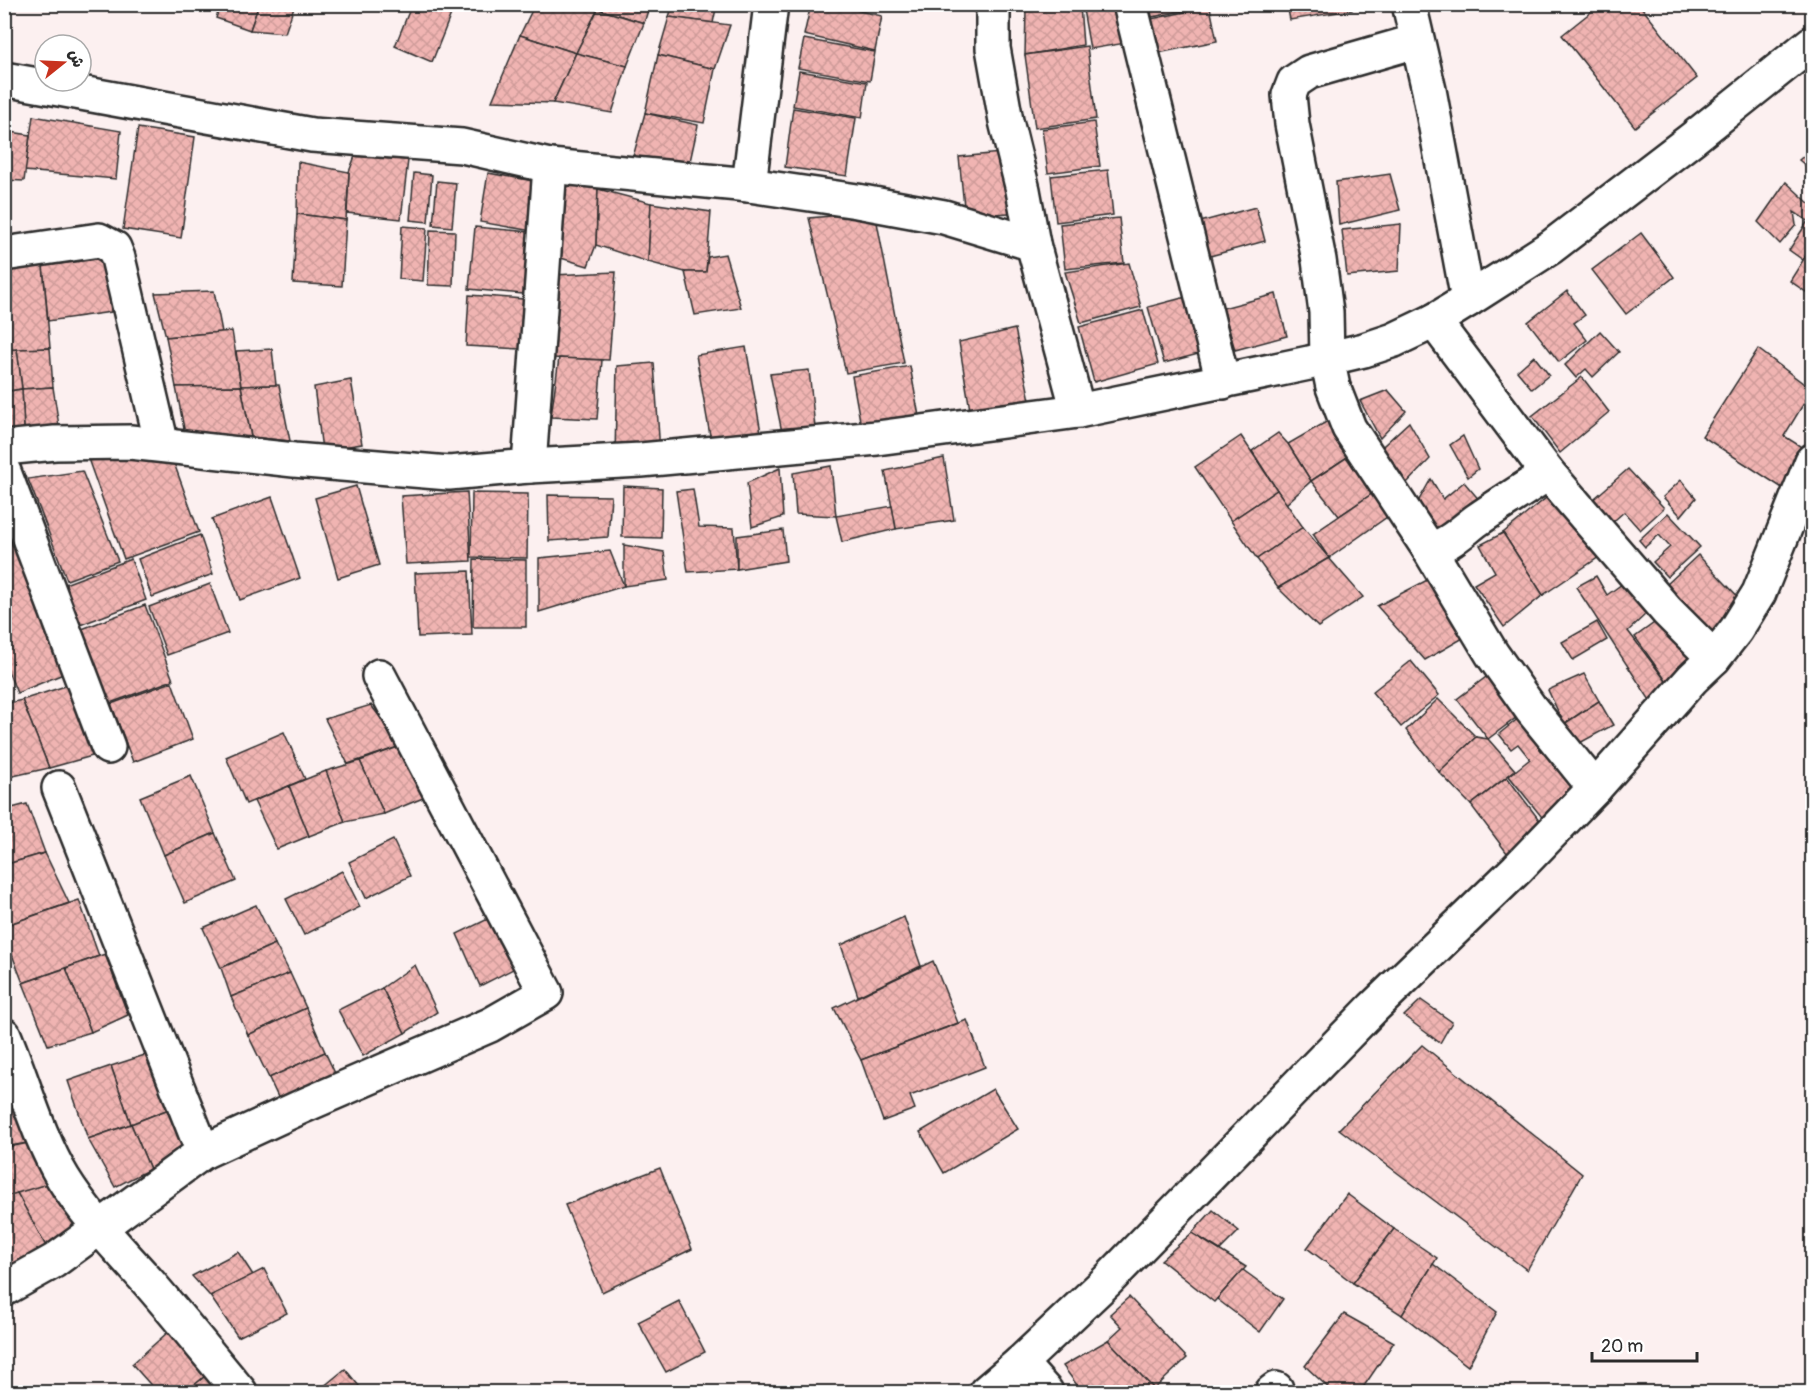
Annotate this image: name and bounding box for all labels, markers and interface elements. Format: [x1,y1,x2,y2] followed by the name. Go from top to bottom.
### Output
[33,33,93,93] north arrow
[64,47,89,70] text: ش
[1592,1325,1697,1363] scale bar
[1601,1335,1643,1358] text: 20 m

